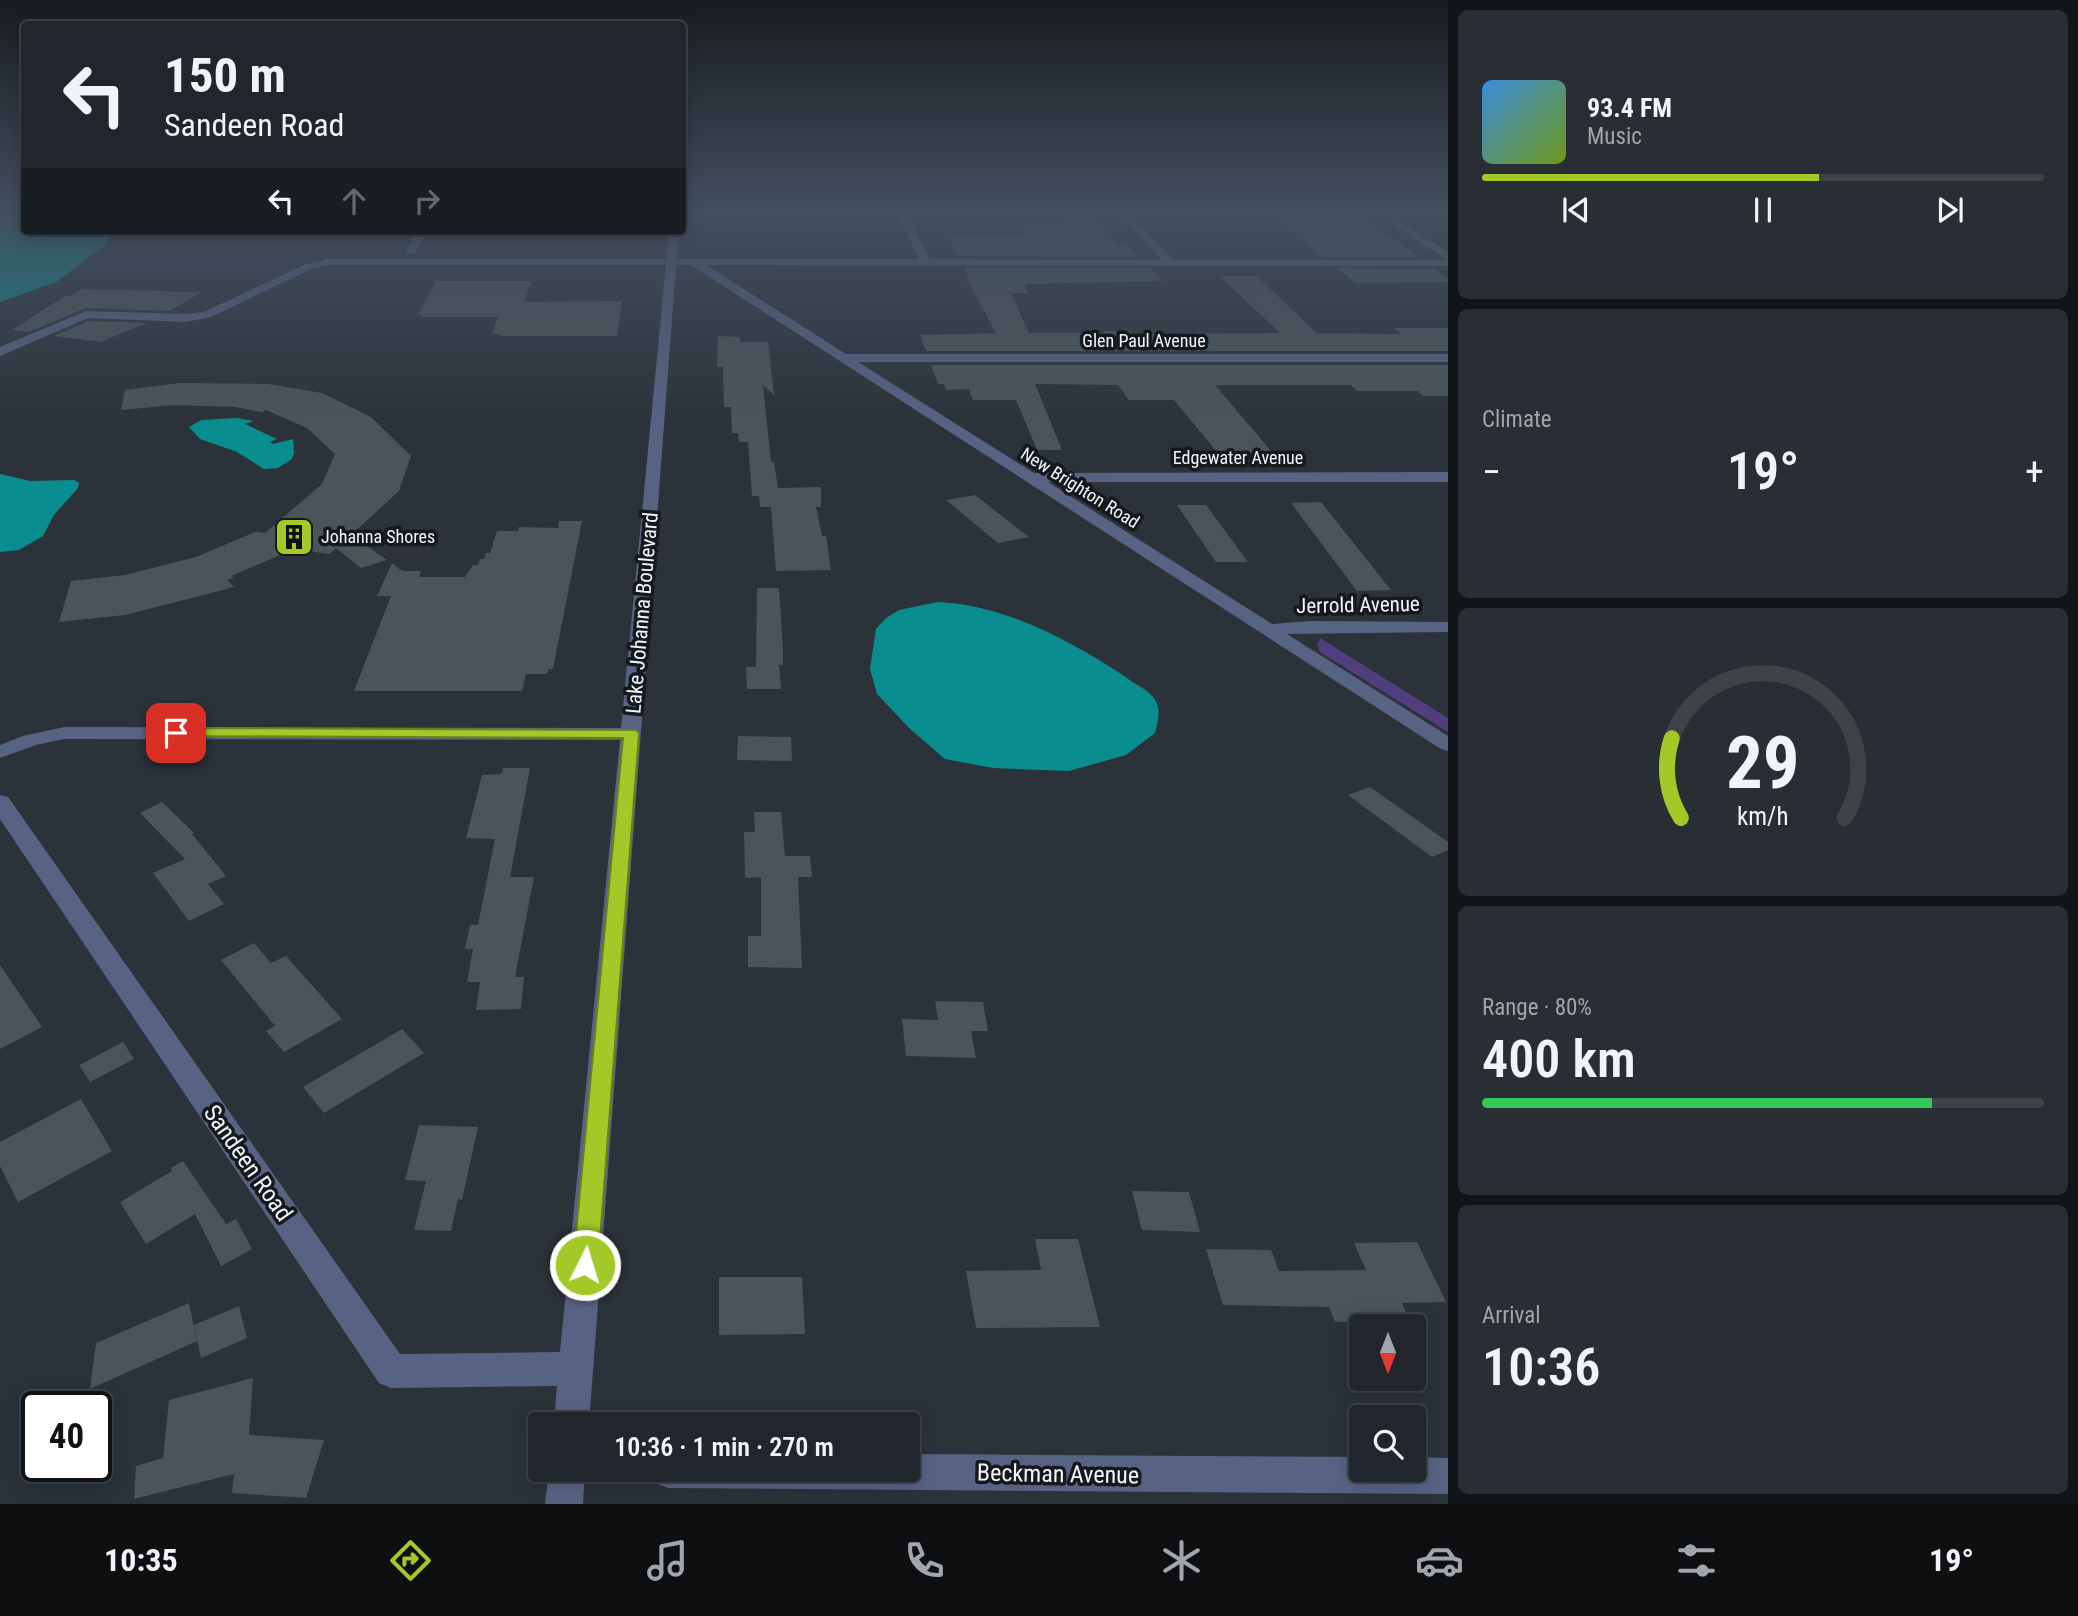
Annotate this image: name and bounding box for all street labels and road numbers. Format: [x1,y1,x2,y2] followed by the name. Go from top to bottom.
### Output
[1082,330,1206,351] street label: Glen Paul Avenue
[1017,443,1143,532] street label: New Brighton Road
[1173,447,1303,468] street label: Edgewater Avenue
[621,511,663,715] street label: Lake Johanna Boulevard
[1296,592,1420,618] street label: Jerrold Avenue
[198,1100,298,1226] street label: Sandeen Road
[977,1459,1139,1489] street label: Beckman Avenue

